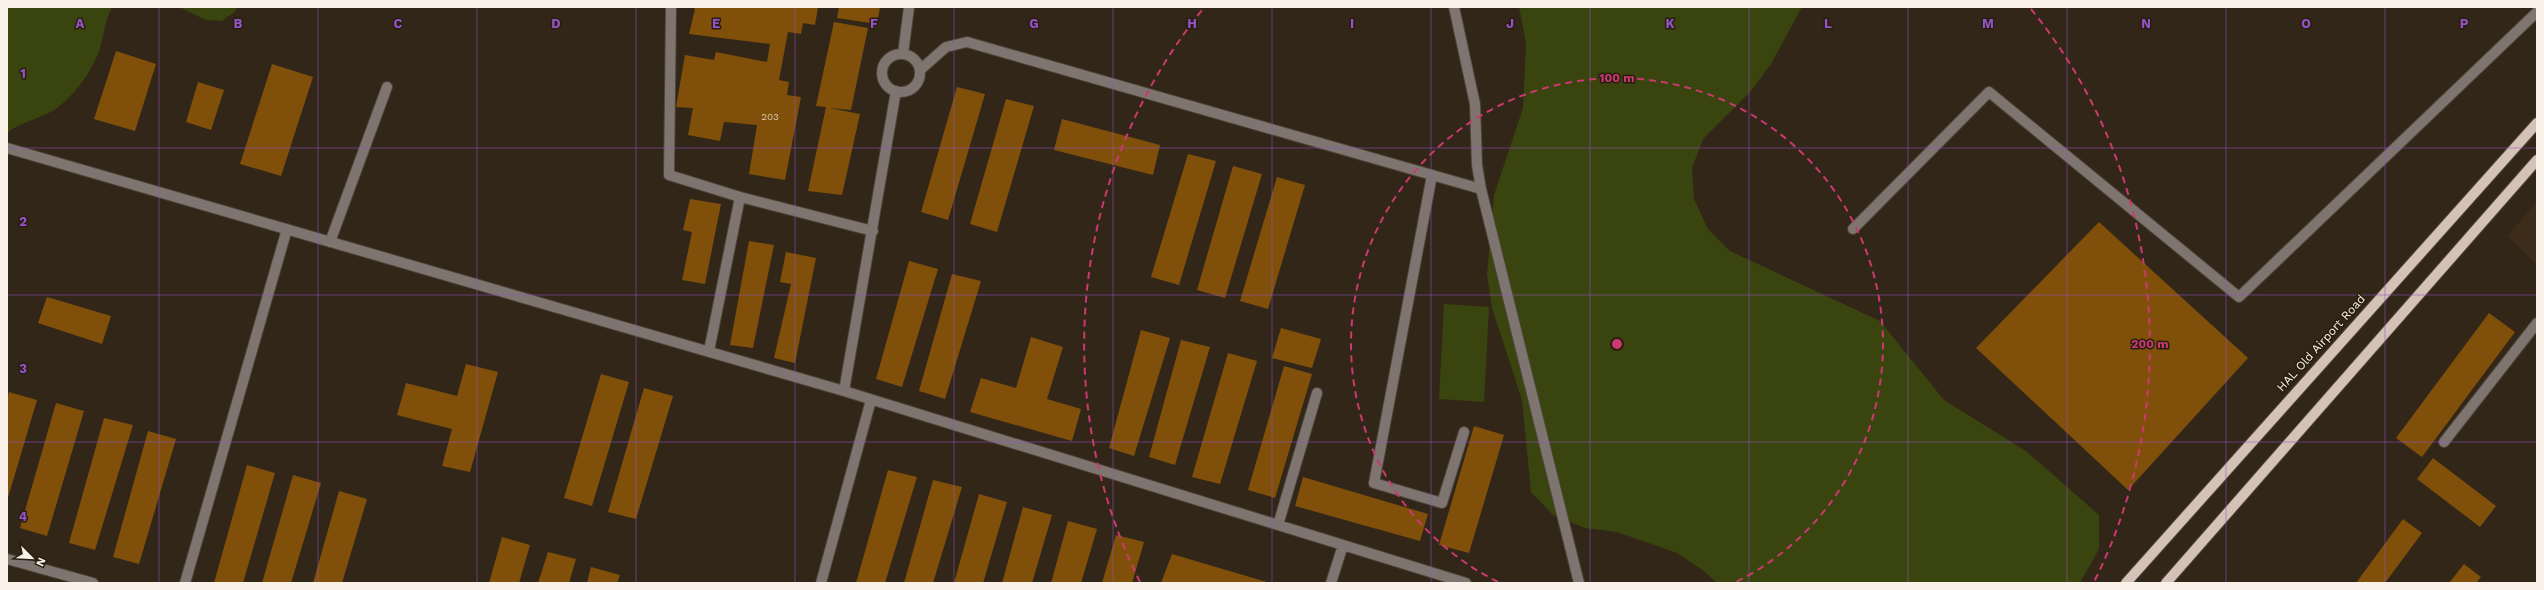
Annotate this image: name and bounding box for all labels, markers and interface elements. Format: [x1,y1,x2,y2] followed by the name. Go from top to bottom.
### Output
[76,16,85,31] text: A
[234,16,243,31] text: B
[394,16,403,31] text: C
[551,16,561,31] text: D
[712,16,720,31] text: E
[870,16,878,31] text: F
[1029,16,1039,31] text: G
[1187,16,1197,31] text: H
[1350,16,1354,31] text: I
[1506,16,1514,31] text: J
[1665,16,1675,31] text: K
[1824,16,1832,31] text: L
[1982,16,1994,31] text: M
[2141,16,2151,31] text: N
[2301,16,2311,31] text: O
[2460,16,2469,31] text: P
[20,66,26,81] text: 1
[1599,71,1635,85] text: 100 m
[761,111,779,122] house number: 203
[19,214,27,229] text: 2
[2274,292,2368,394] street label: HAL Old Airport Road
[1610,337,1624,351] centre of rings
[2131,337,2169,351] text: 200 m
[19,361,27,376] text: 3
[19,509,28,524] text: 4
[12,538,52,578] north arrow
[33,555,48,568] text: N

